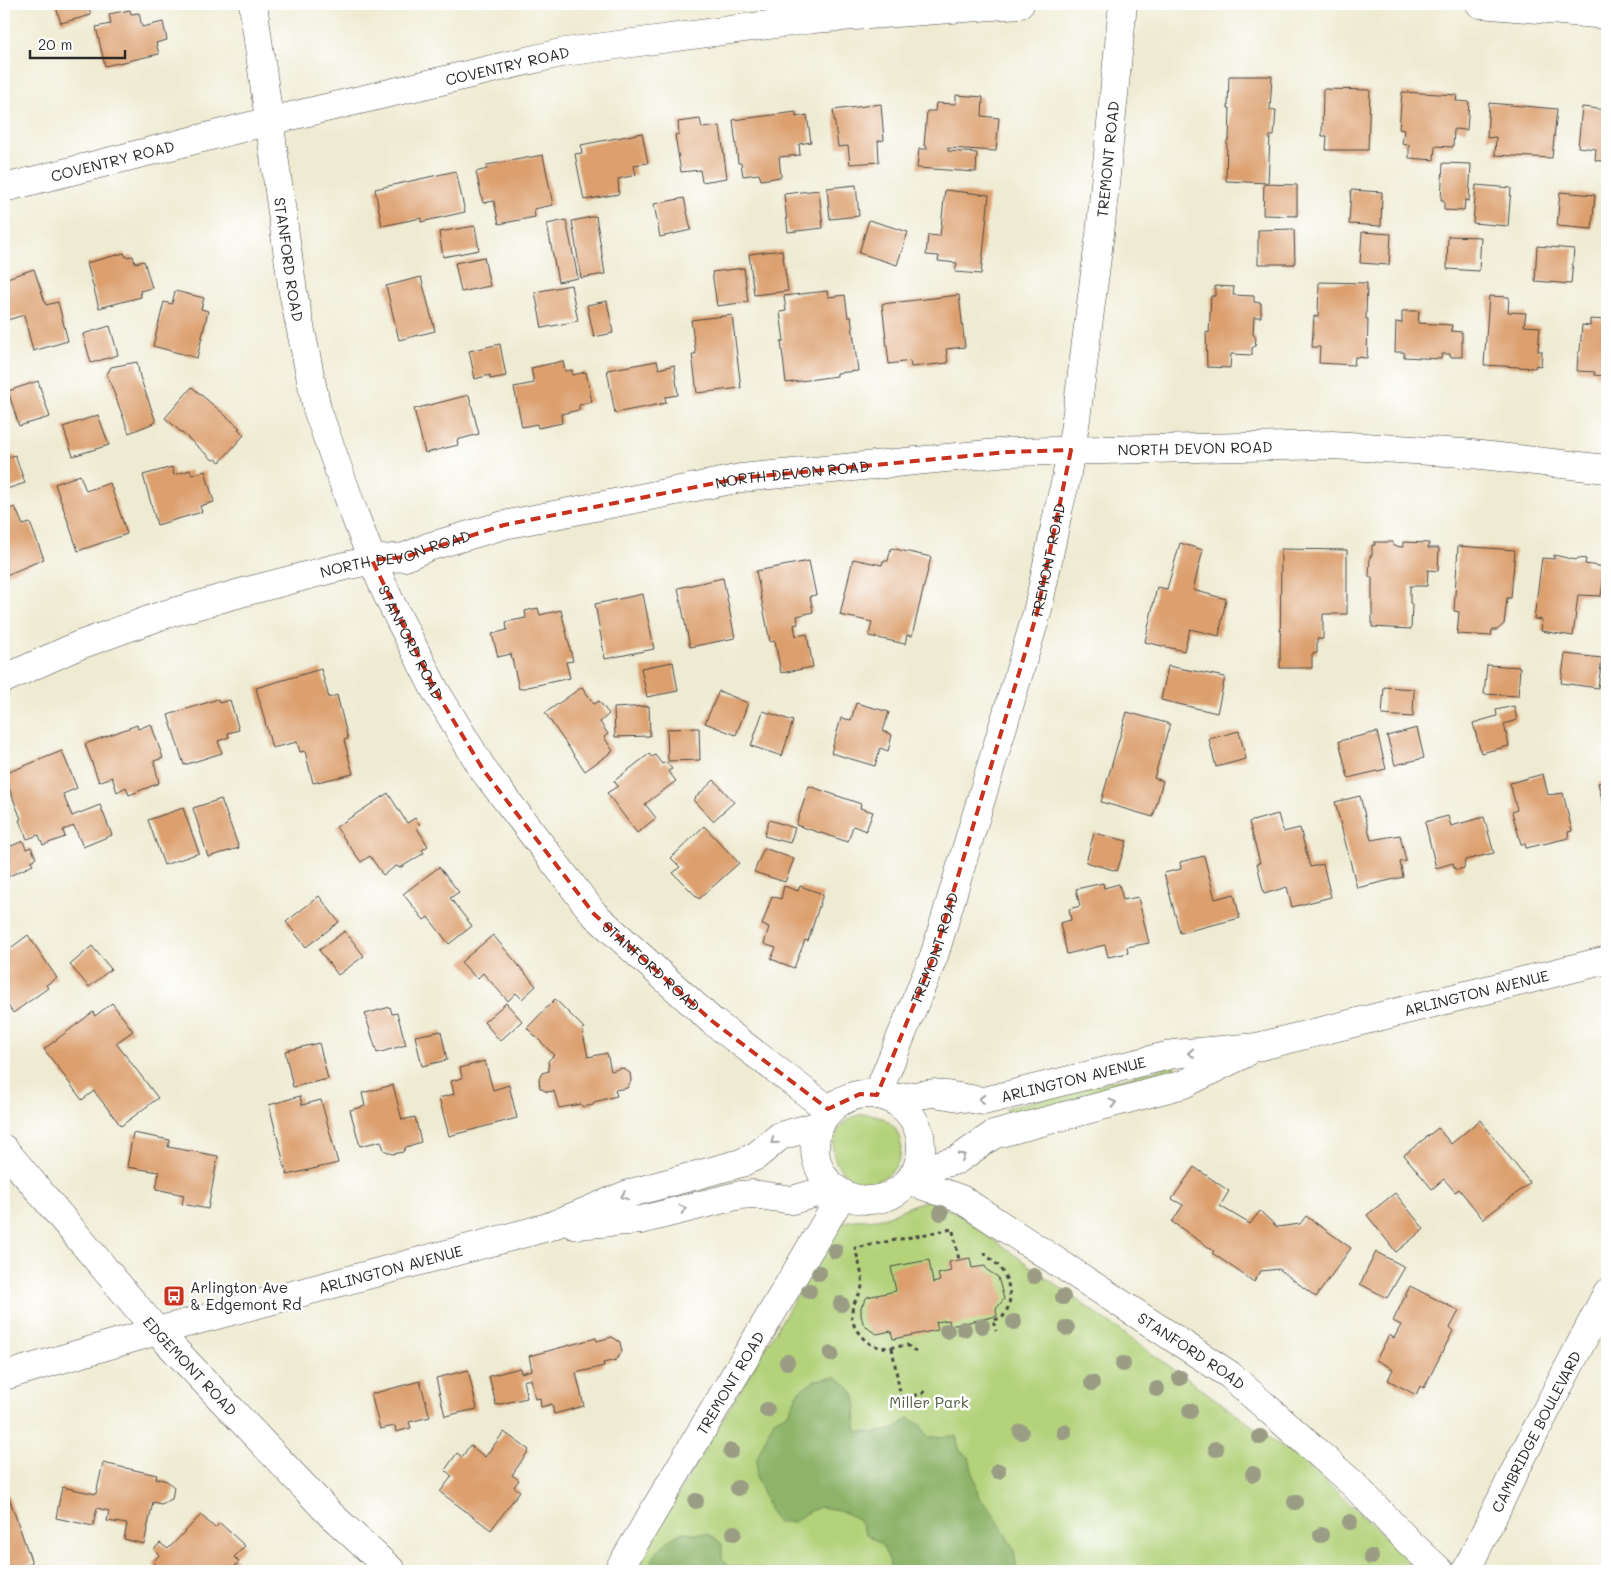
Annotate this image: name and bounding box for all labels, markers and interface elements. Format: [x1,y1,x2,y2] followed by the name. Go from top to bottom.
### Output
[30,28,125,60] scale bar
[38,34,72,54] text: 20 m
[443,41,571,90] street label: COVENTRY ROAD
[1092,100,1123,218] street label: TREMONT ROAD
[49,135,177,186] street label: COVENTRY ROAD
[270,196,309,323] street label: STANFORD ROAD
[1117,436,1273,460] street label: NORTH DEVON ROAD
[713,456,870,493] street label: NORTH DEVON ROAD
[1026,501,1070,620] street label: TREMONT ROAD
[318,525,473,582] street label: NORTH DEVON ROAD
[374,582,448,703] street label: STANFORD ROAD
[906,890,963,1007] street label: TREMONT ROAD
[598,916,705,1016] street label: STANFORD ROAD
[1402,965,1551,1020] street label: ARLINGTON AVENUE
[1187,1047,1195,1058] one-way arrow
[999,1051,1148,1107] street label: ARLINGTON AVENUE
[977,1094,985,1104] one-way arrow
[1109,1098,1117,1108] one-way arrow
[771,1136,780,1145] one-way arrow
[956,1152,965,1162] one-way arrow
[620,1190,629,1200] one-way arrow
[678,1205,686,1215] one-way arrow
[316,1240,465,1298] street label: ARLINGTON AVENUE
[190,1277,301,1314] place label: Arlington Ave & Edgemont Rd
[162,1284,186,1308] bus stop icon: Arlington Ave & Edgemont Rd
[1134,1307,1250,1394] street label: STANFORD ROAD
[139,1312,242,1420] street label: EDGEMONT ROAD
[692,1328,769,1438] street label: TREMONT ROAD
[1486,1347,1585,1516] street label: CAMBRIDGE BOULEVARD
[889,1392,969,1412] park label: Miller Park

